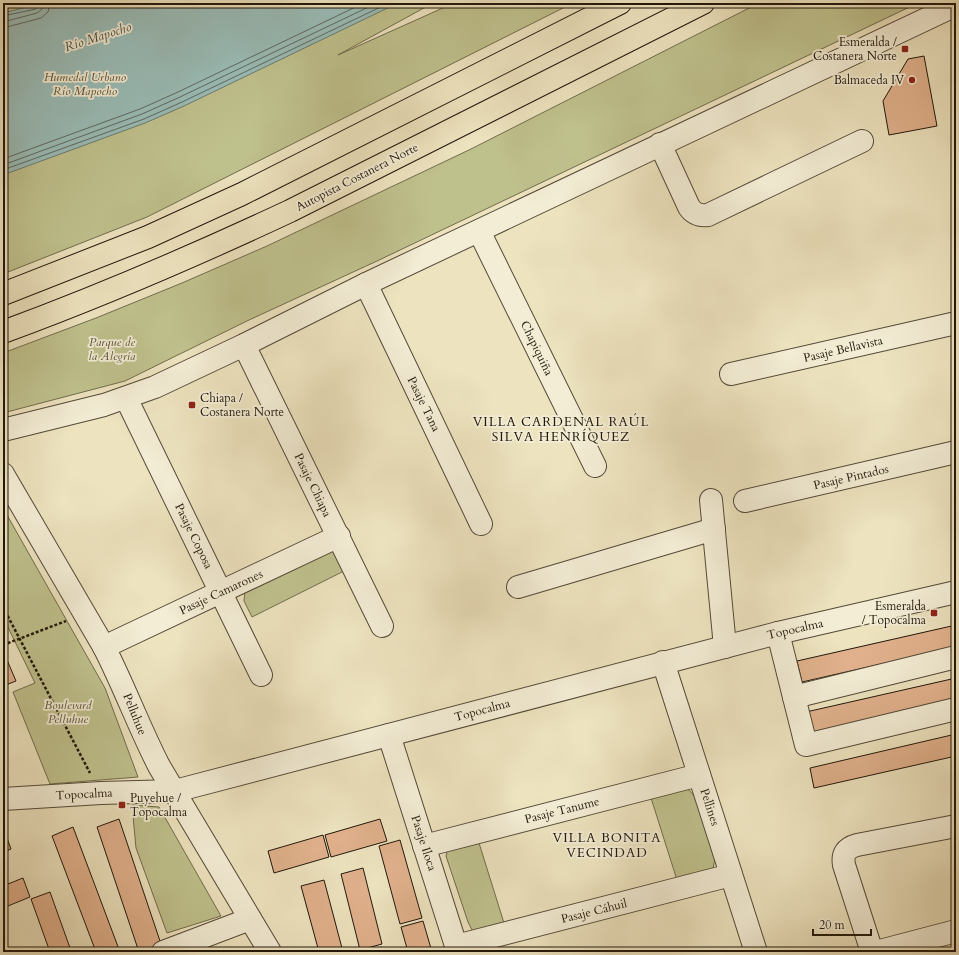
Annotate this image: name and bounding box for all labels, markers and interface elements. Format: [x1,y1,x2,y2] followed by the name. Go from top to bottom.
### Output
[62,18,134,56] water label: Río Mapocho
[813,34,897,64] place label: Esmeralda / Costanera Norte
[900,44,910,54] marker: Esmeralda / Costanera Norte
[44,69,126,99] park label: Humedal Urbano Río Mapocho
[834,72,904,88] place label: Balmaceda IV
[907,75,917,85] marker: Balmaceda IV
[293,139,421,215] street label: Autopista Costanera Norte
[517,318,557,379] street label: Chapiquiña
[802,332,885,366] street label: Pasaje Bellavista
[89,334,136,364] park label: Parque de la Alegría
[404,374,445,435] street label: Pasaje Tana
[200,390,284,420] place label: Chiapa / Costanera Norte
[187,400,197,410] marker: Chiapa / Costanera Norte
[473,413,649,446] district label: VILLA CARDENAL RAÚL SILVA HENRÍQUEZ
[291,450,336,520] street label: Pasaje Chiapa
[812,461,890,493] street label: Pasaje Pintados
[171,500,217,572] street label: Pasaje Coposa
[177,566,265,618] street label: Pasaje Camarones
[862,598,927,628] place label: Esmeralda / Topocalma
[929,608,939,618] marker: Esmeralda / Topocalma
[765,615,825,643] street label: Topocalma
[119,691,151,737] street label: Pelluhue
[452,695,512,725] street label: Topocalma
[44,697,93,727] park label: Boulevard Pelluhue
[55,784,114,803] street label: Topocalma
[696,786,724,828] street label: Pellines
[130,790,188,820] place label: Puyehue / Topocalma
[523,793,601,827] street label: Pasaje Tanume
[117,800,127,810] marker: Puyehue / Topocalma
[407,813,441,874] street label: Pasaje Iloca
[553,829,661,862] district label: VILLA BONITA VECINDAD
[559,895,629,927] street label: Pasaje Cáhuil
[813,911,871,937] scale bar
[819,917,846,933] text: 20 m

